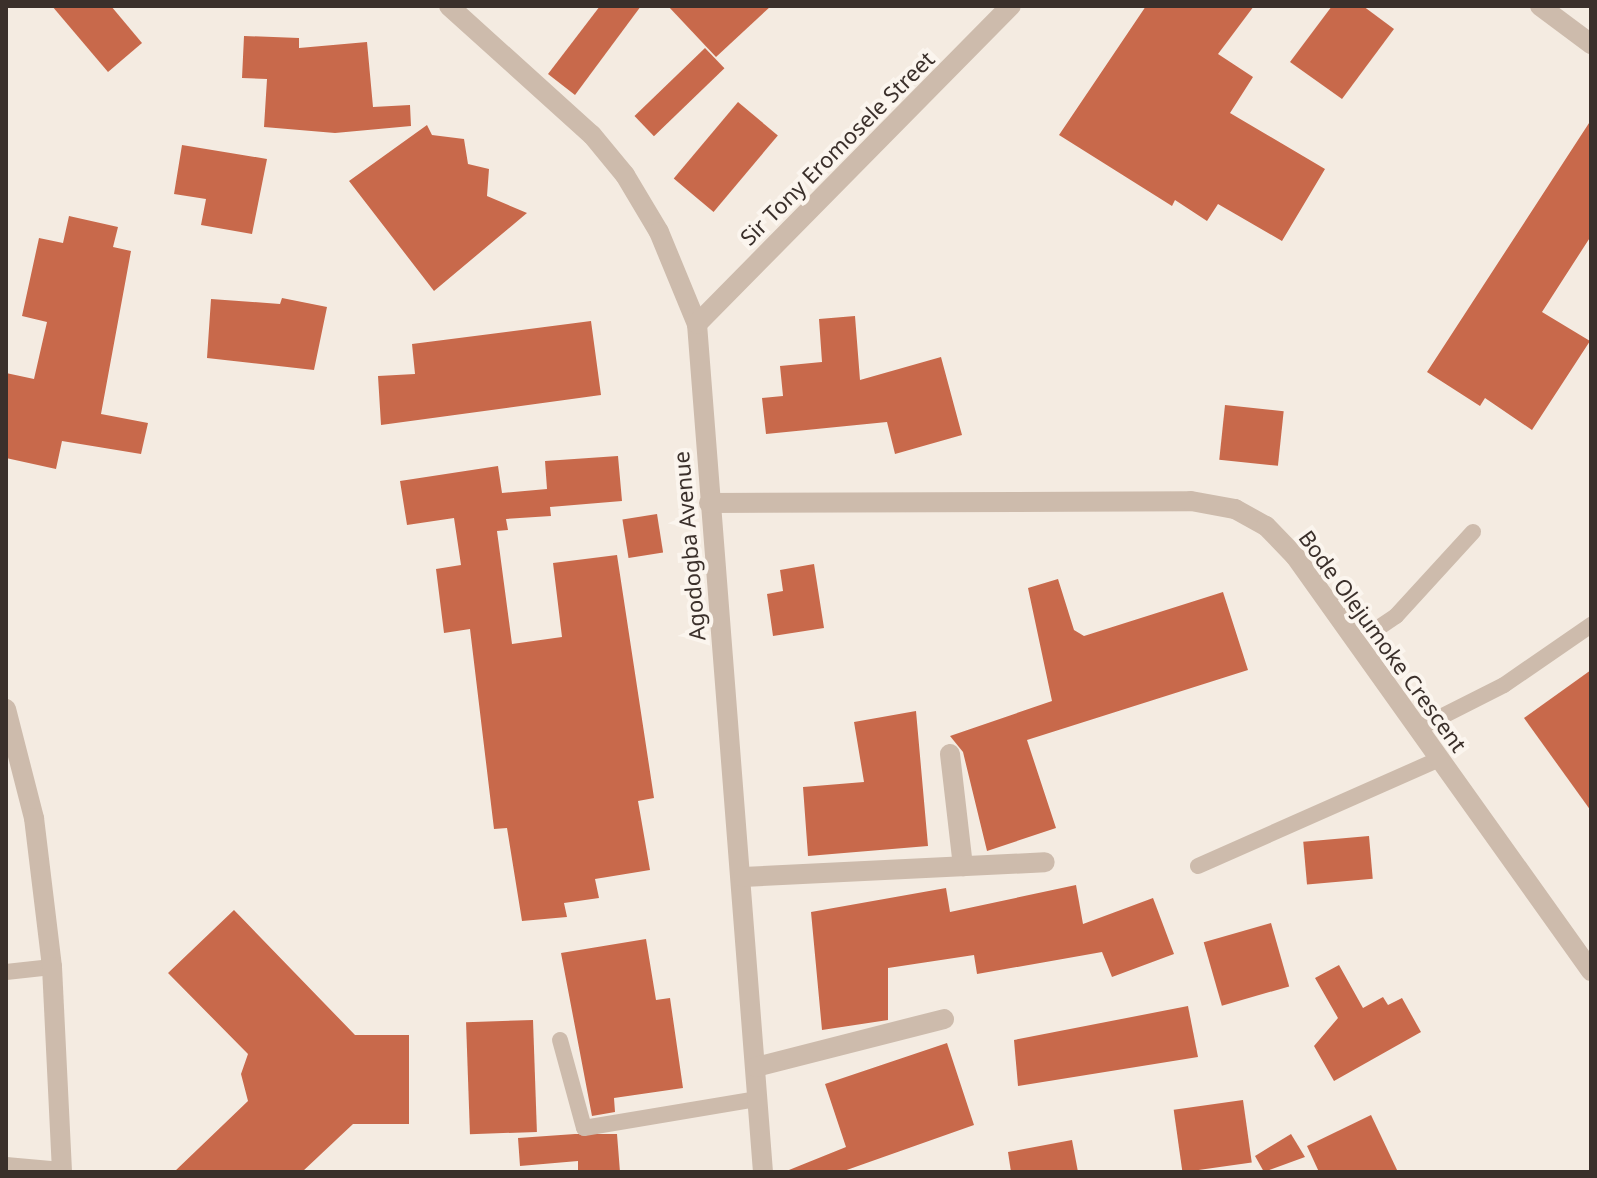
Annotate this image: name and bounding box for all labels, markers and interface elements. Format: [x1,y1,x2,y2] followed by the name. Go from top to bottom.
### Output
[735,46,939,250] street label: Sir Tony Eromosele Street
[668,450,710,642] street label: Agodogba Avenue
[1294,525,1472,757] street label: Bode Olejumoke Crescent

